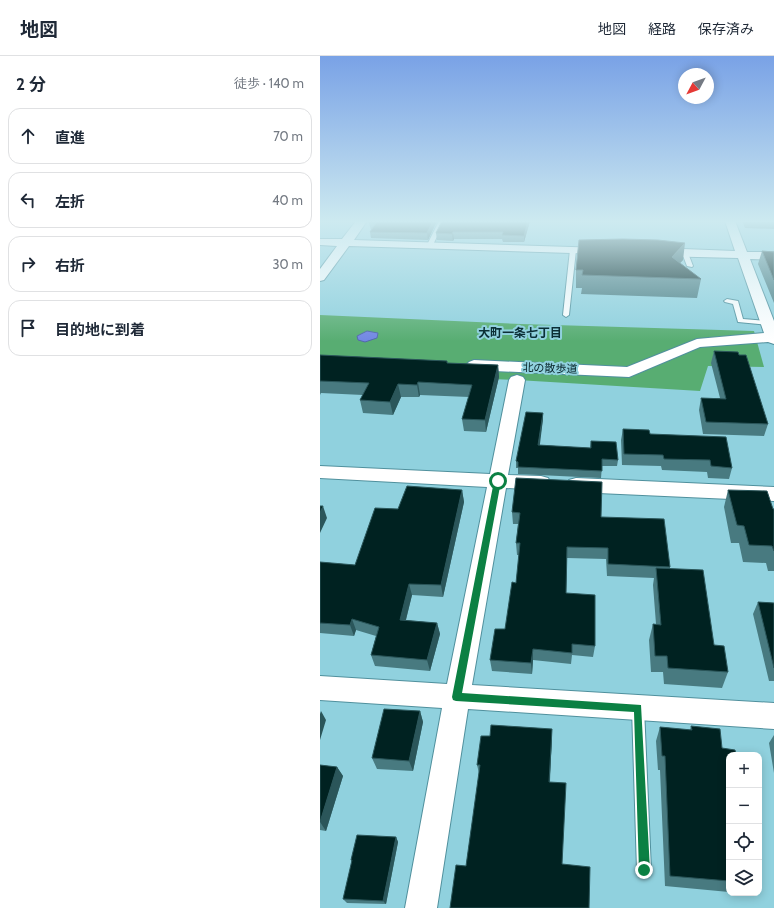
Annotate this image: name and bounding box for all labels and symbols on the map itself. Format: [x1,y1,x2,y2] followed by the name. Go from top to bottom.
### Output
[678,68,714,104] north arrow
[478,325,562,340] district label: 大町一条七丁目
[522,360,578,376] street label: 北の散歩道
[489,472,507,490] route start
[635,861,653,879] route end

